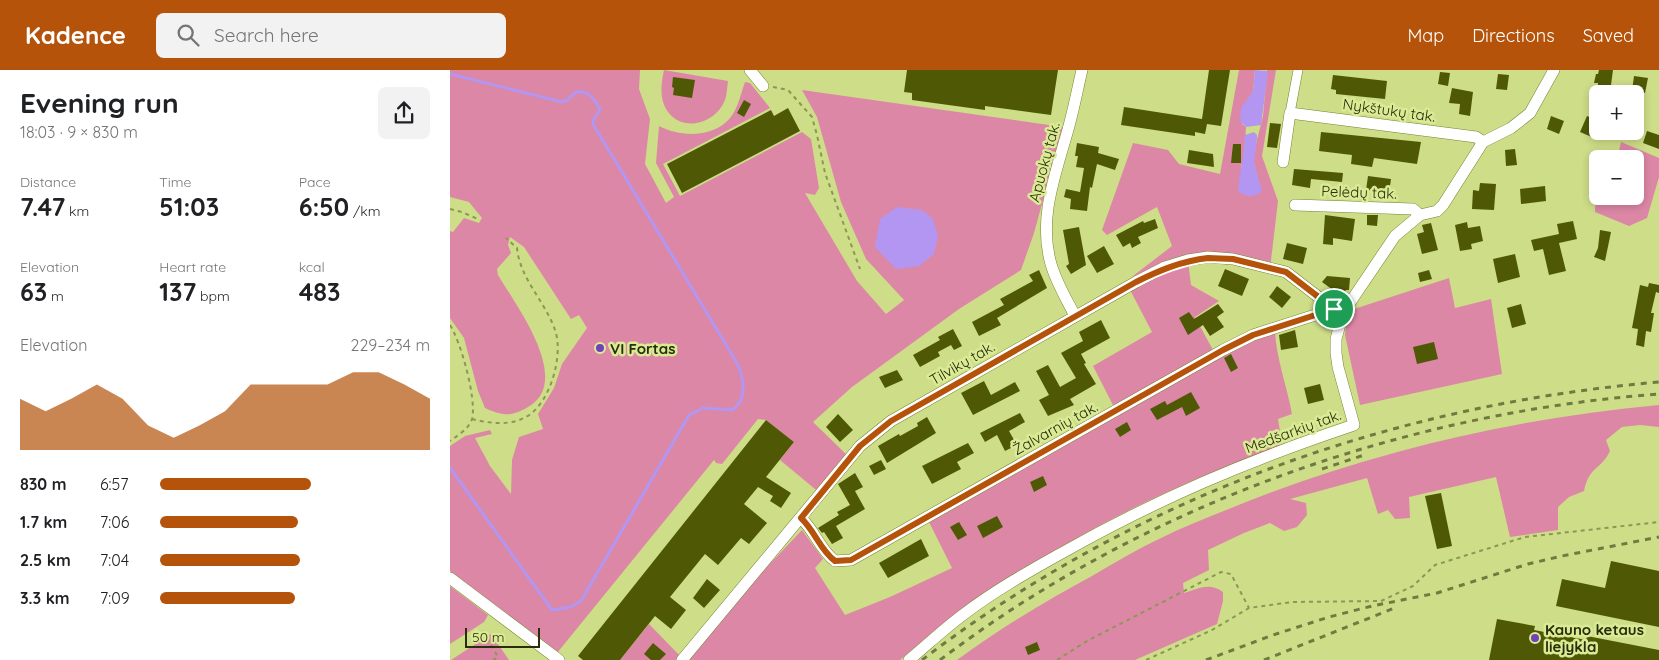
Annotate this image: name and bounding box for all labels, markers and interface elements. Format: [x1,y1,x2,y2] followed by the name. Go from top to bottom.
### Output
[156,13,506,58] search box
[25,20,126,50] text: Kadence
[174,21,202,49] icon: search
[214,23,319,47] text: Search here
[1407,24,1444,47] text: Map
[1472,24,1555,47] text: Directions
[1583,24,1634,47] text: Saved
[20,85,179,120] text: Evening run
[1589,85,1644,205] map controls
[1589,85,1644,140] button: +
[378,87,430,139] button: share
[1341,94,1437,126] street label: Nykštukų tak.
[1024,120,1064,204] street label: Apuokų tak.
[20,122,138,142] text: 18:03 · 9 × 830 m
[1589,150,1644,205] button: −
[20,173,76,191] text: Distance
[159,173,191,191] text: Time
[299,173,331,191] text: Pace
[1321,181,1397,203] street label: Pelėdų tak.
[20,191,65,222] text: 7.47
[159,191,219,222] text: 51:03
[299,191,349,222] text: 6:50
[65,202,89,220] text: km
[349,202,380,220] text: /km
[20,258,79,276] text: Elevation
[159,258,226,276] text: Heart rate
[299,258,325,276] text: kcal
[20,276,47,307] text: 63
[159,276,196,307] text: 137
[299,276,340,307] text: 483
[47,287,64,305] text: m
[196,287,230,305] text: bpm
[1313,288,1355,330] pin
[1320,295,1348,323] icon: arrive
[20,335,87,355] text: Elevation
[351,335,430,355] text: 229–234 m
[926,337,998,389] street label: Tilvikų tak.
[610,339,675,358] place label: VI Fortas
[594,342,606,354] marker: VI Fortas
[1009,397,1101,459] street label: Žalvarnių tak.
[1242,405,1344,457] street label: Medšarkių tak.
[20,474,66,494] text: 830 m
[100,474,129,494] text: 6:57
[20,512,67,532] text: 1.7 km
[100,512,129,532] text: 7:06
[20,550,71,570] text: 2.5 km
[100,550,129,570] text: 7:04
[20,588,70,608] text: 3.3 km
[100,588,130,608] text: 7:09
[1545,620,1644,656] place label: Kauno ketaus liejykla
[465,625,540,648] scale bar
[472,628,505,646] text: 50 m
[1529,632,1541,644] marker: Kauno ketaus liejykla

